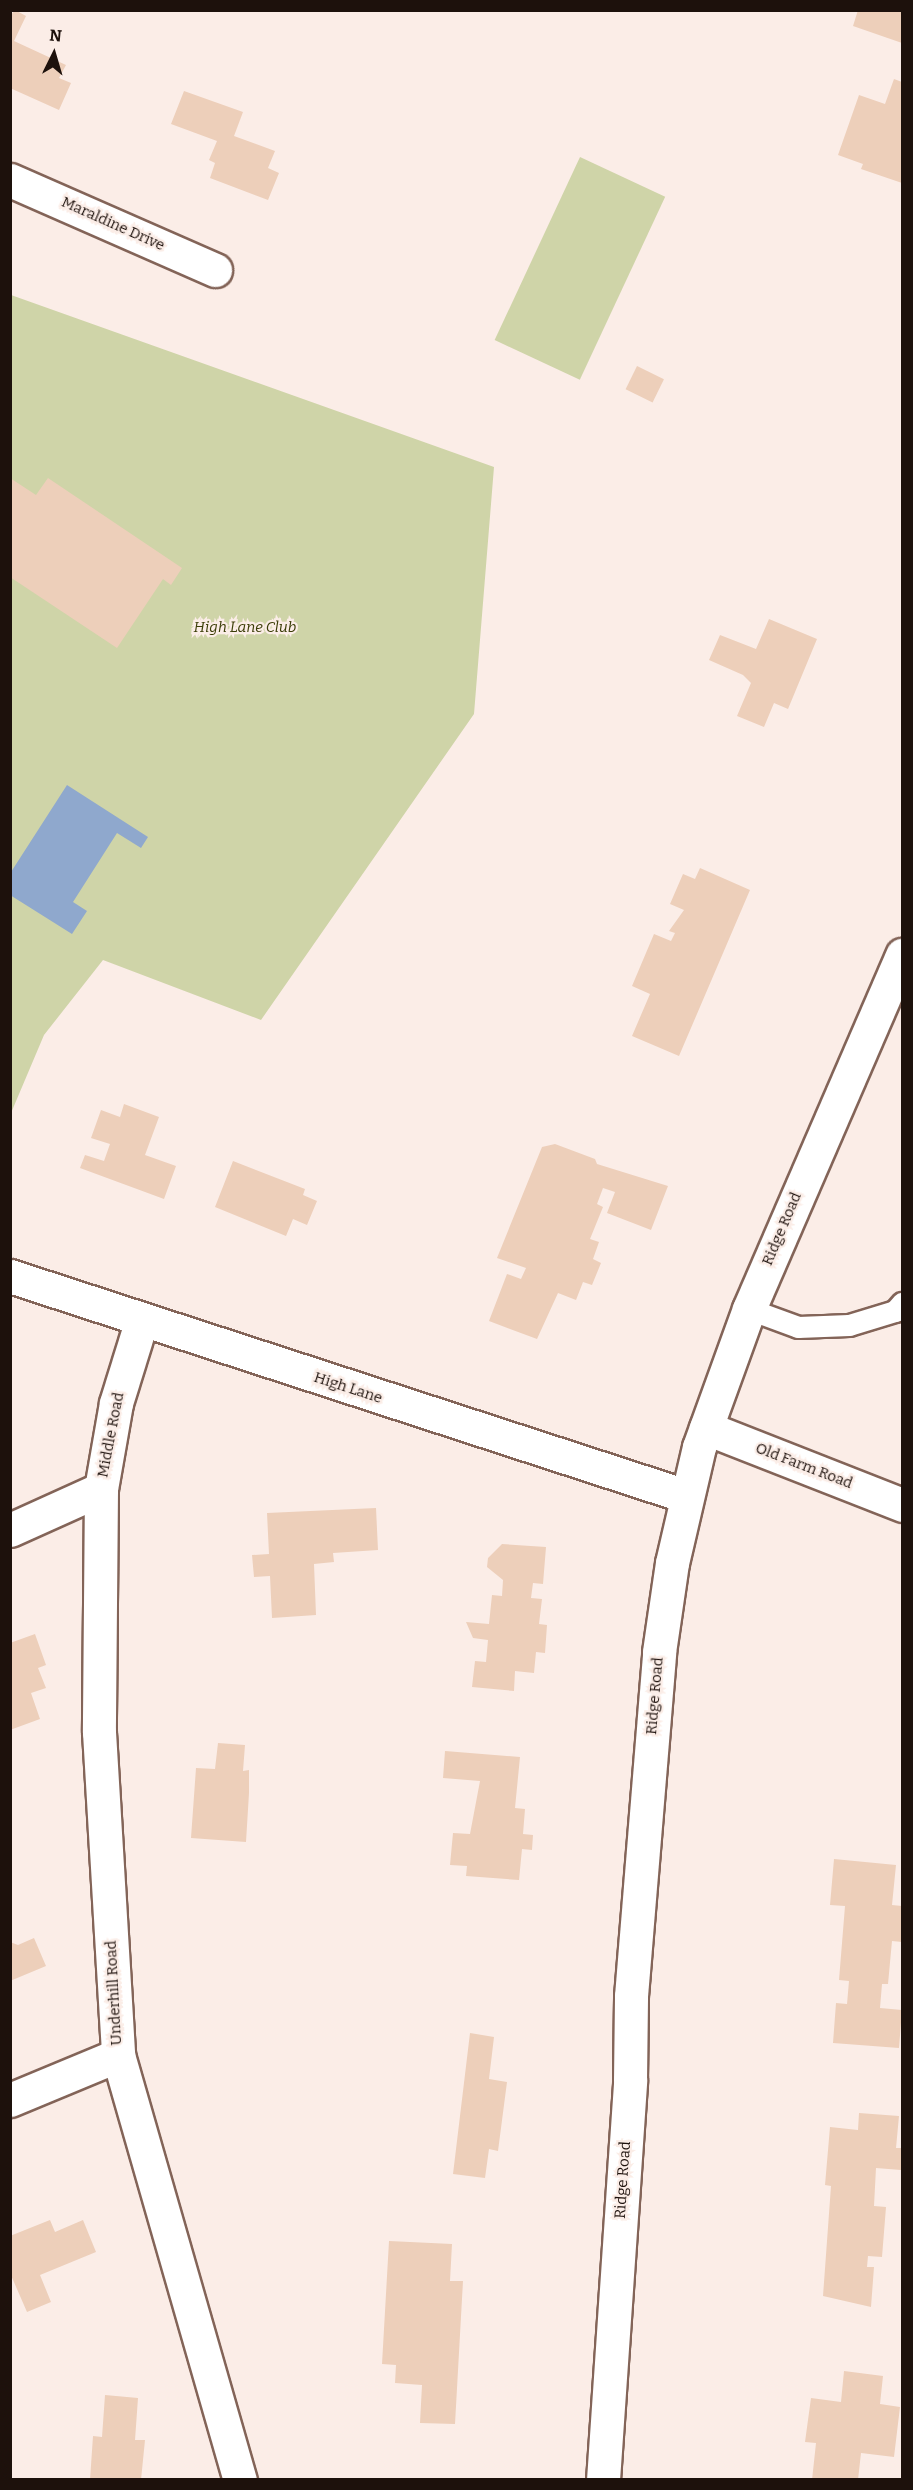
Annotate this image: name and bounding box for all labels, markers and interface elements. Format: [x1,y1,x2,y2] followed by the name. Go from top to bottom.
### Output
[24,24,84,84] north arrow
[49,26,63,46] text: N
[59,193,167,255] street label: Maraldine Drive
[194,619,296,637] park label: High Lane Club
[759,1190,805,1268] street label: Ridge Road
[311,1368,385,1408] street label: High Lane
[94,1391,128,1479] street label: Middle Road
[753,1439,855,1493] street label: Old Farm Road
[643,1657,667,1735] street label: Ridge Road
[102,1940,126,2046] street label: Underhill Road
[611,2141,635,2219] street label: Ridge Road

